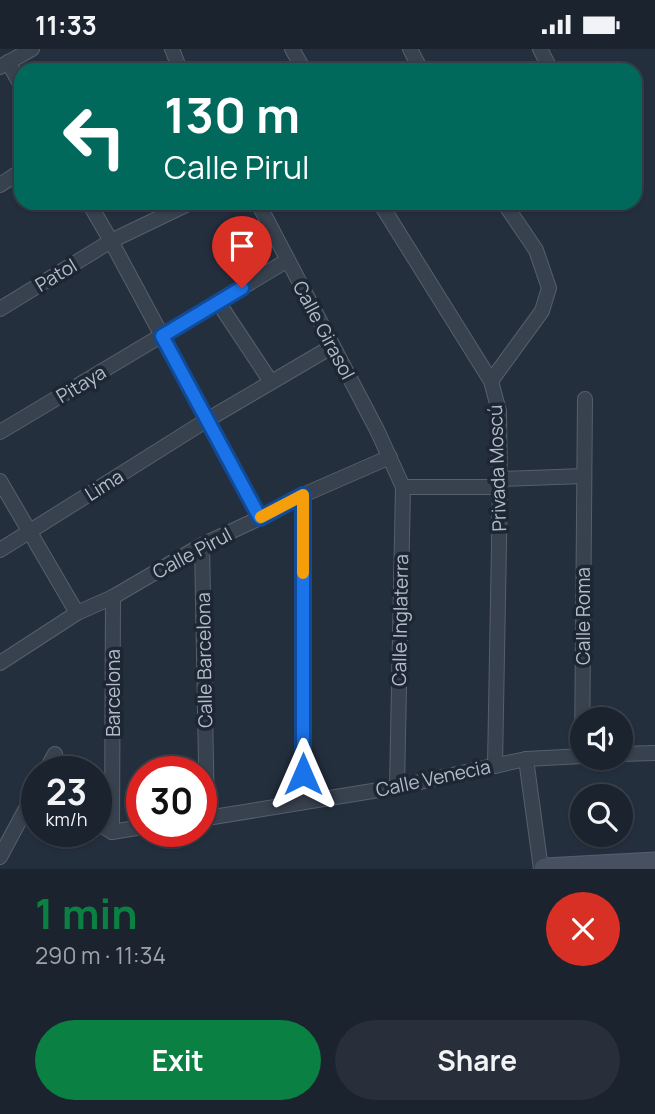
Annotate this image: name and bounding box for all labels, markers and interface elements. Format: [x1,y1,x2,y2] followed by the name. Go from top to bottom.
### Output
[35,7,97,43] text: 11:33
[164,81,300,148] text: 130 m
[49,91,140,182] icon: left
[164,145,310,189] text: Calle Pirul
[212,216,272,288] pin
[223,227,261,265] icon: arrive
[30,252,82,298] street label: Patol
[287,276,361,384] street label: Calle Girasol
[51,359,111,409] street label: Pitaya
[482,404,512,532] street label: Privada Moscú
[80,463,128,507] street label: Lima
[148,521,236,585] street label: Calle Pirul
[386,554,414,686] street label: Calle Inglaterra
[570,567,596,665] street label: Calle Roma
[190,592,218,728] street label: Calle Barcelona
[100,649,126,737] street label: Barcelona
[570,707,633,847] map controls
[570,707,633,770] button: sound
[266,737,340,811] position arrow
[373,753,493,803] street label: Calle Venecia
[126,756,217,847] speed limit sign: 30
[46,768,87,816] text: 23
[570,784,633,847] button: search
[46,807,87,831] text: km/h
[35,884,138,942] text: 1 min
[546,892,620,966] button: close
[35,939,166,971] text: 290 m · 11:34
[35,1020,321,1100] button: Exit
[335,1020,620,1100] button: Share

